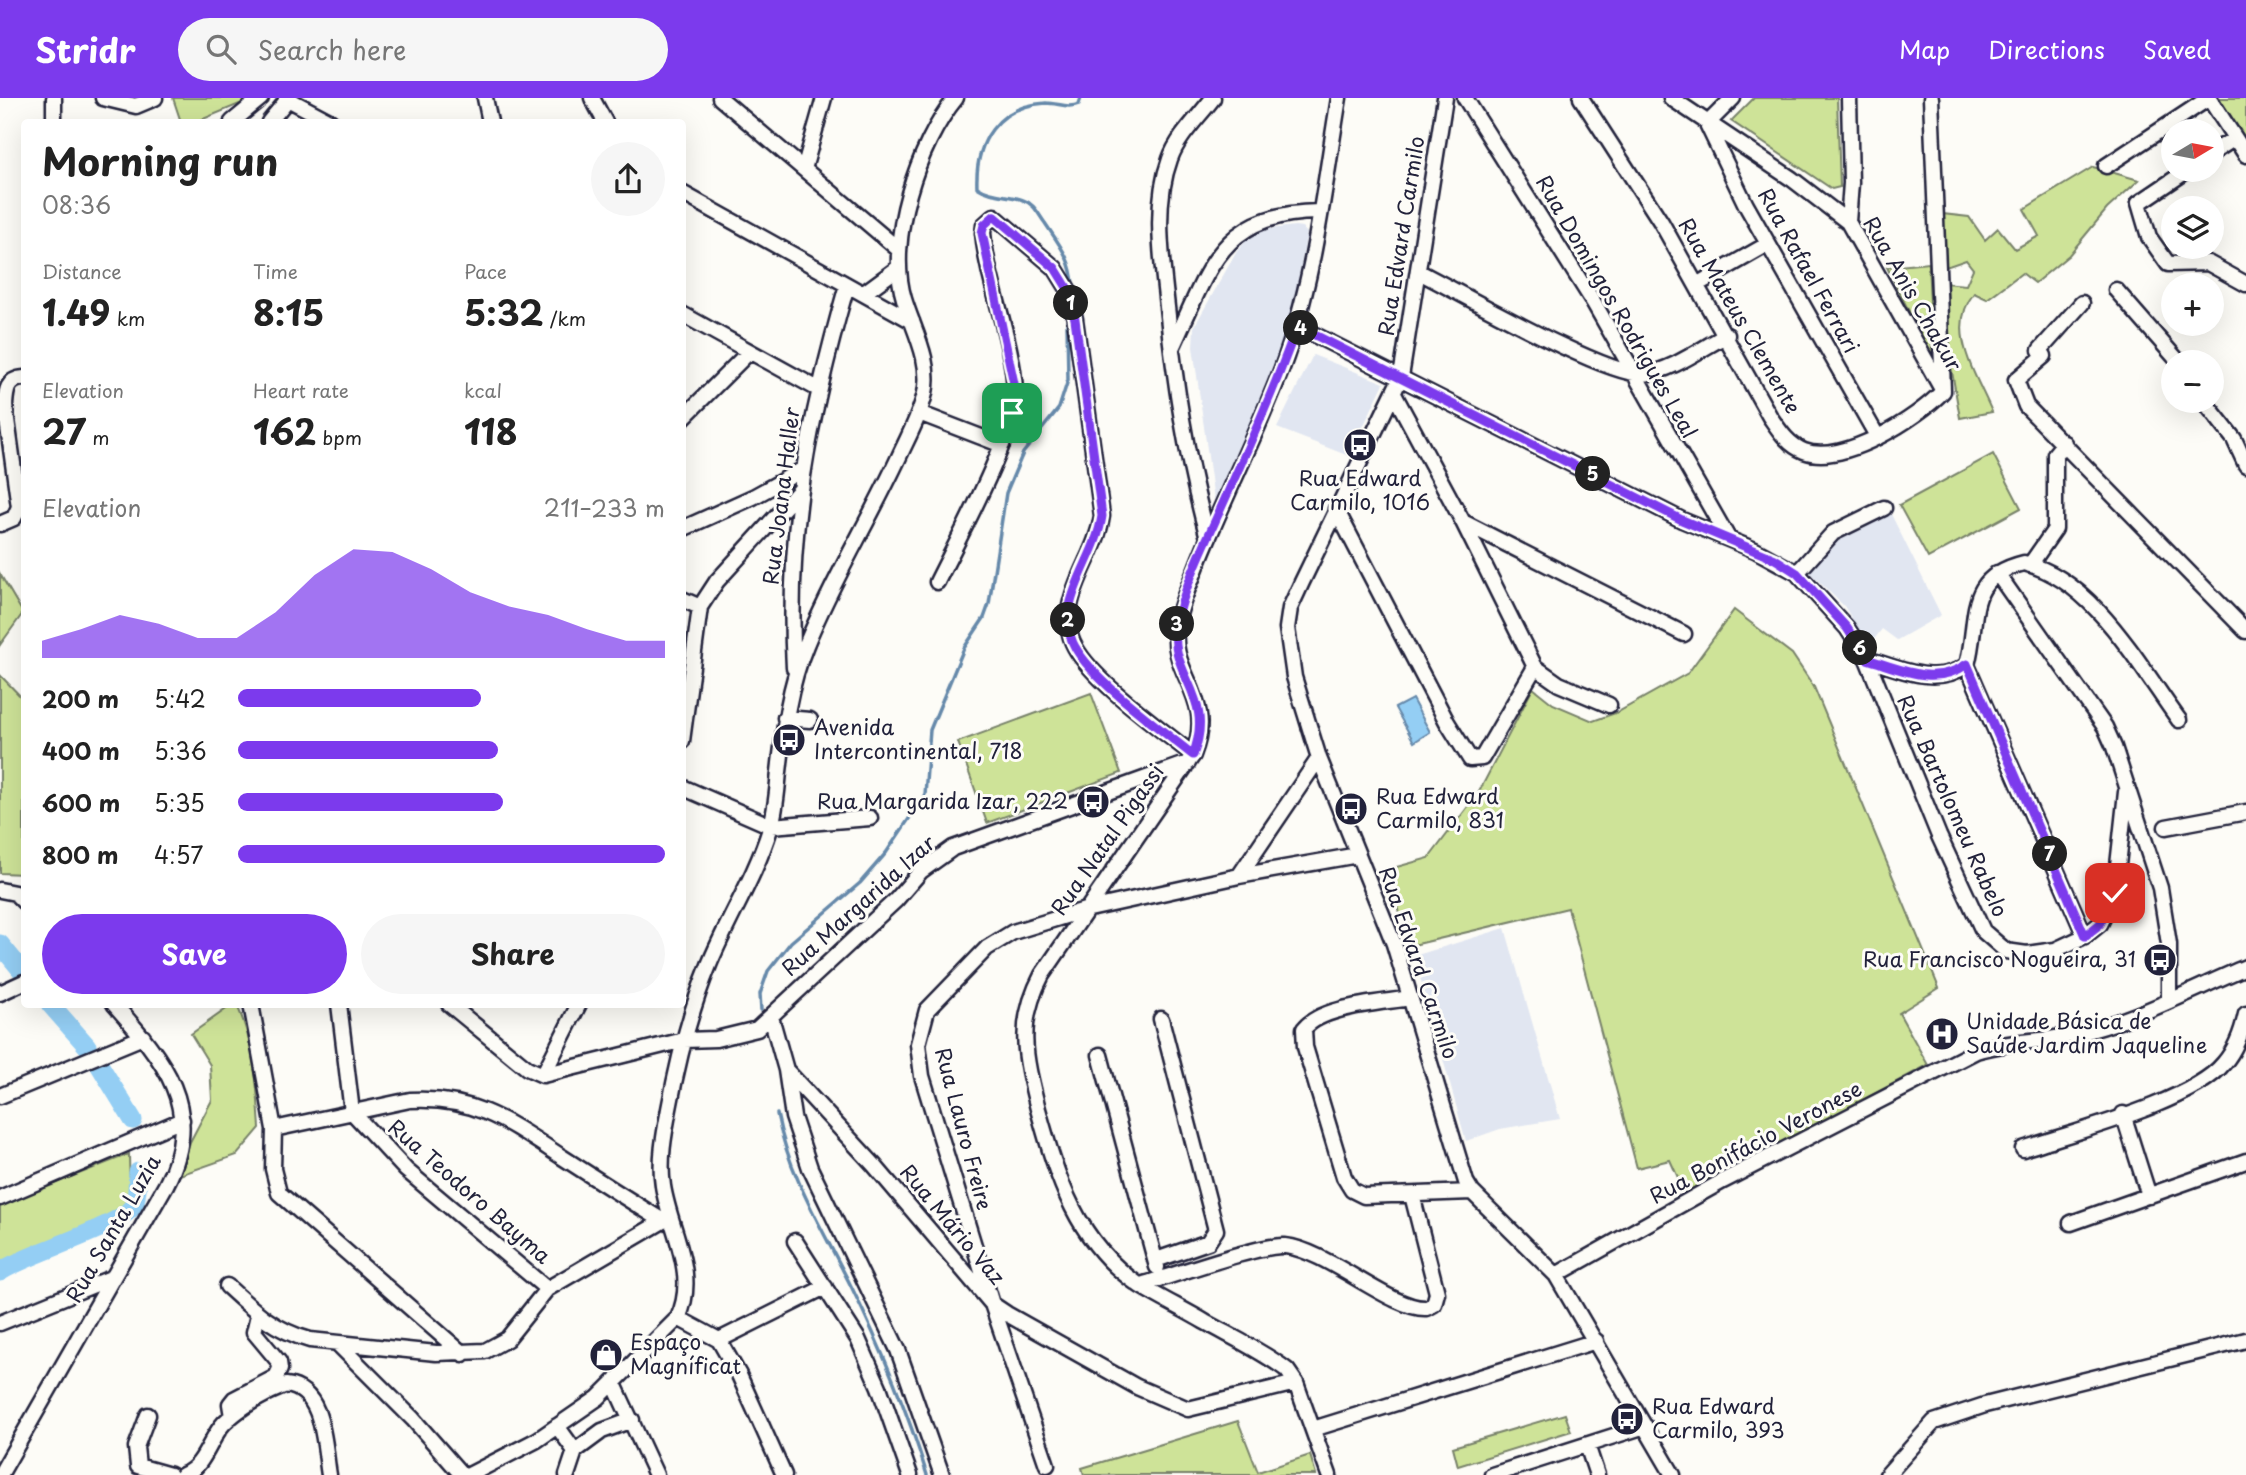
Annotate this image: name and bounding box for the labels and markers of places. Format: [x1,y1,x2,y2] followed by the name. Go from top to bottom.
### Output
[1054,286,1088,320] pin: 1
[1284,310,1318,345] pin: 4
[982,383,1042,443] pin
[1341,426,1379,464] bus stop icon: Rua Edward Carmilo, 1016
[1576,456,1610,492] pin: 5
[1290,461,1430,517] place label: Rua Edward Carmilo, 1016
[1050,602,1086,638] pin: 2
[1160,606,1194,642] pin: 3
[1842,630,1878,666] pin: 6
[814,710,1023,766] place label: Avenida Intercontinental, 718
[770,721,808,759] bus stop icon: Avenida Intercontinental, 718
[1376,779,1504,835] place label: Rua Edward Carmilo, 831
[1074,783,1112,821] bus stop icon: Rua Margarida Izar, 222
[817,784,1068,816] place label: Rua Margarida Izar, 222
[1332,790,1370,828] bus stop icon: Rua Edward Carmilo, 831
[2032,836,2068,872] pin: 7
[2085,863,2145,923] pin
[2141,941,2179,979] bus stop icon: Rua Francisco Nogueira, 31
[1863,942,2136,974] place label: Rua Francisco Nogueira, 31
[1966,1004,2207,1060] place label: Unidade Básica de Saúde Jardim Jaqueline
[1923,1015,1961,1053] hospital icon: Unidade Básica de Saúde Jardim Jaqueline
[630,1325,741,1381] place label: Espaço Magníficat
[587,1336,625,1374] shop icon: Espaço Magníficat
[1652,1389,1785,1445] place label: Rua Edward Carmilo, 393
[1608,1400,1646,1438] bus stop icon: Rua Edward Carmilo, 393

